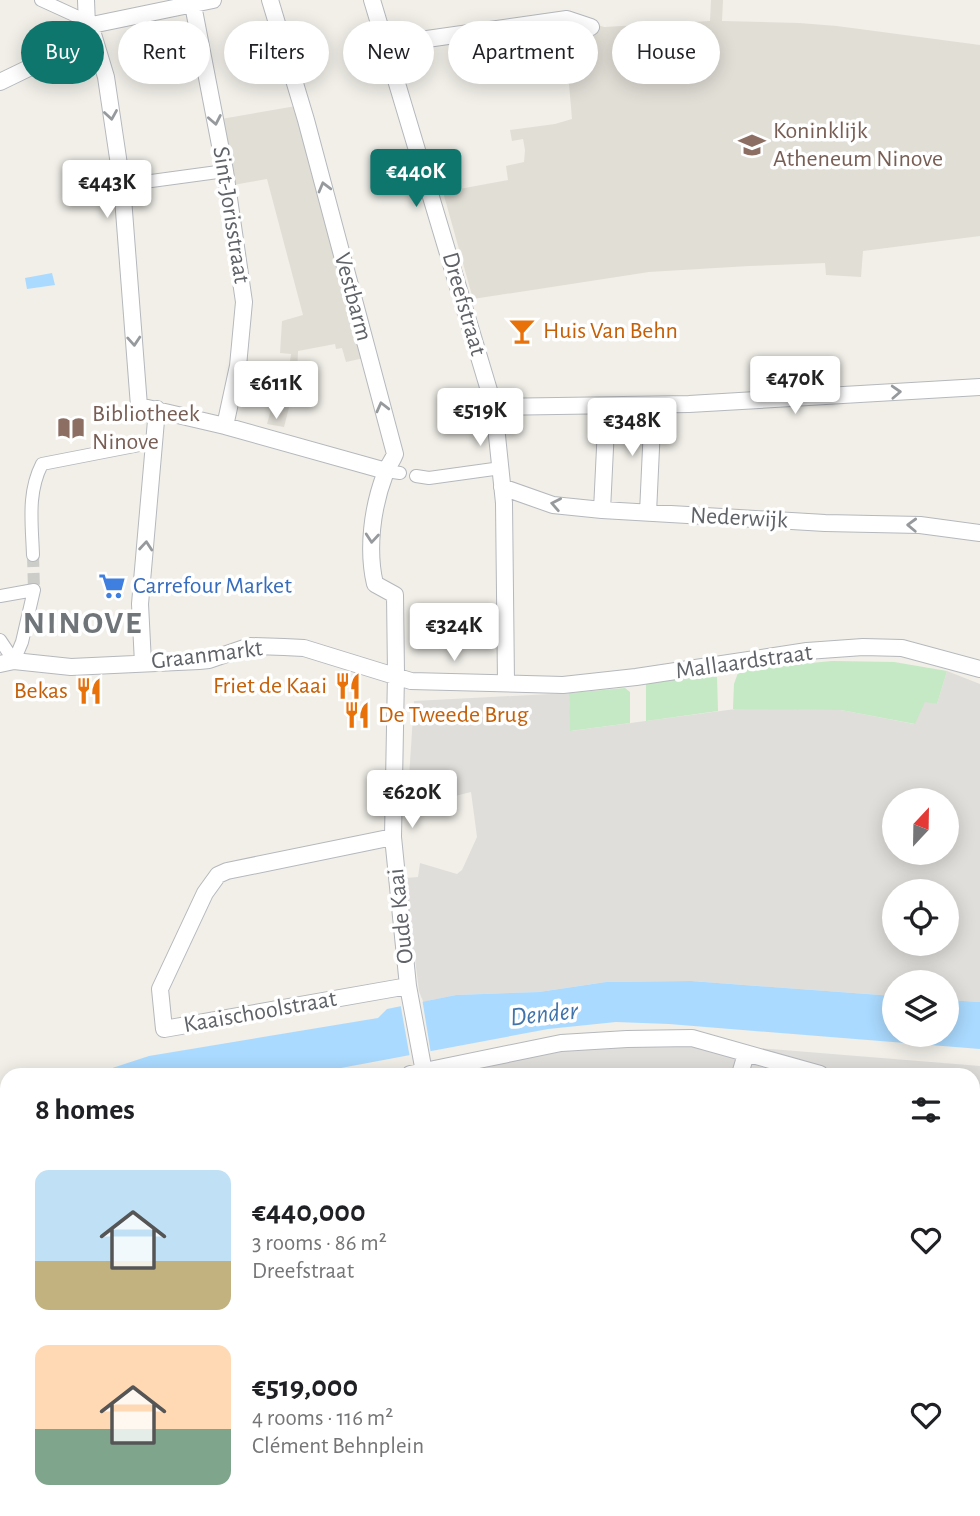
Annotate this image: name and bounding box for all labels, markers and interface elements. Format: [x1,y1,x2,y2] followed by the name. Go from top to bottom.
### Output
[21,21,104,84] chip: Buy
[118,21,210,84] chip: Rent
[224,21,329,84] chip: Filters
[343,21,434,84] chip: New
[448,21,598,84] chip: Apartment
[612,21,720,84] chip: House
[103,109,118,121] one-way arrow
[207,114,222,126] one-way arrow
[773,119,943,171] place label: Koninklijk Atheneum Ninove
[737,130,767,160] school or university icon: Koninklijk Atheneum Ninove
[208,145,254,286] street label: Sint-Jorisstraat
[367,150,465,209] pin: €440K
[58,160,156,220] pin: €443K
[386,160,446,183] text: €440K
[78,171,136,194] text: €443K
[318,181,332,193] one-way arrow
[438,249,490,359] street label: Dreefstraat
[330,250,376,344] street label: Vestbarm
[507,316,537,346] bar icon: Huis Van Behn
[543,319,678,343] place label: Huis Van Behn
[127,336,142,347] one-way arrow
[746,356,844,416] pin: €470K
[227,362,325,421] pin: €611K
[766,367,824,390] text: €470K
[250,372,302,395] text: €611K
[891,384,902,399] one-way arrow
[431,388,529,448] pin: €519K
[583,398,681,458] pin: €348K
[453,399,507,422] text: €519K
[376,401,390,413] one-way arrow
[92,402,200,454] place label: Bibliotheek Ninove
[604,409,661,432] text: €348K
[56,413,86,443] library icon: Bibliotheek Ninove
[550,497,562,512] one-way arrow
[690,503,789,533] street label: Nederwijk
[907,518,918,533] one-way arrow
[365,532,380,543] one-way arrow
[138,540,153,551] one-way arrow
[97,571,127,601] supermarket icon: Carrefour Market
[133,574,292,598] place label: Carrefour Market
[405,604,503,663] pin: €324K
[23,607,143,639] district label: NINOVE
[426,614,482,637] text: €324K
[150,636,264,674] street label: Graanmarkt
[674,640,814,683] street label: Mallaardstraat
[333,671,363,701] restaurant icon: Friet de Kaai
[213,674,327,698] place label: Friet de Kaai
[74,676,104,706] restaurant icon: Bekas
[14,679,68,703] place label: Bekas
[342,700,372,730] restaurant icon: De Tweede Brug
[378,703,529,727] place label: De Tweede Brug
[363,770,461,830] pin: €620K
[383,781,441,804] text: €620K
[882,788,959,864] north arrow
[882,788,959,1047] map controls
[384,867,418,965] street label: Oude Kaai
[882,879,959,956] button: locate
[882,970,959,1047] button: layers
[182,987,339,1037] street label: Kaaischoolstraat
[509,997,581,1030] water label: Dender
[907,1091,945,1129] icon: filters
[35,1095,135,1125] text: 8 homes
[252,1197,366,1227] text: €440,000
[91,1198,175,1282] icon: home
[907,1221,945,1259] icon: heart
[252,1232,387,1255] text: 3 rooms · 86 m²
[252,1260,354,1283] text: Dreefstraat
[252,1372,358,1402] text: €519,000
[91,1373,175,1457] icon: home
[907,1396,945,1434] icon: heart
[252,1407,393,1430] text: 4 rooms · 116 m²
[252,1435,424,1458] text: Clément Behnplein

